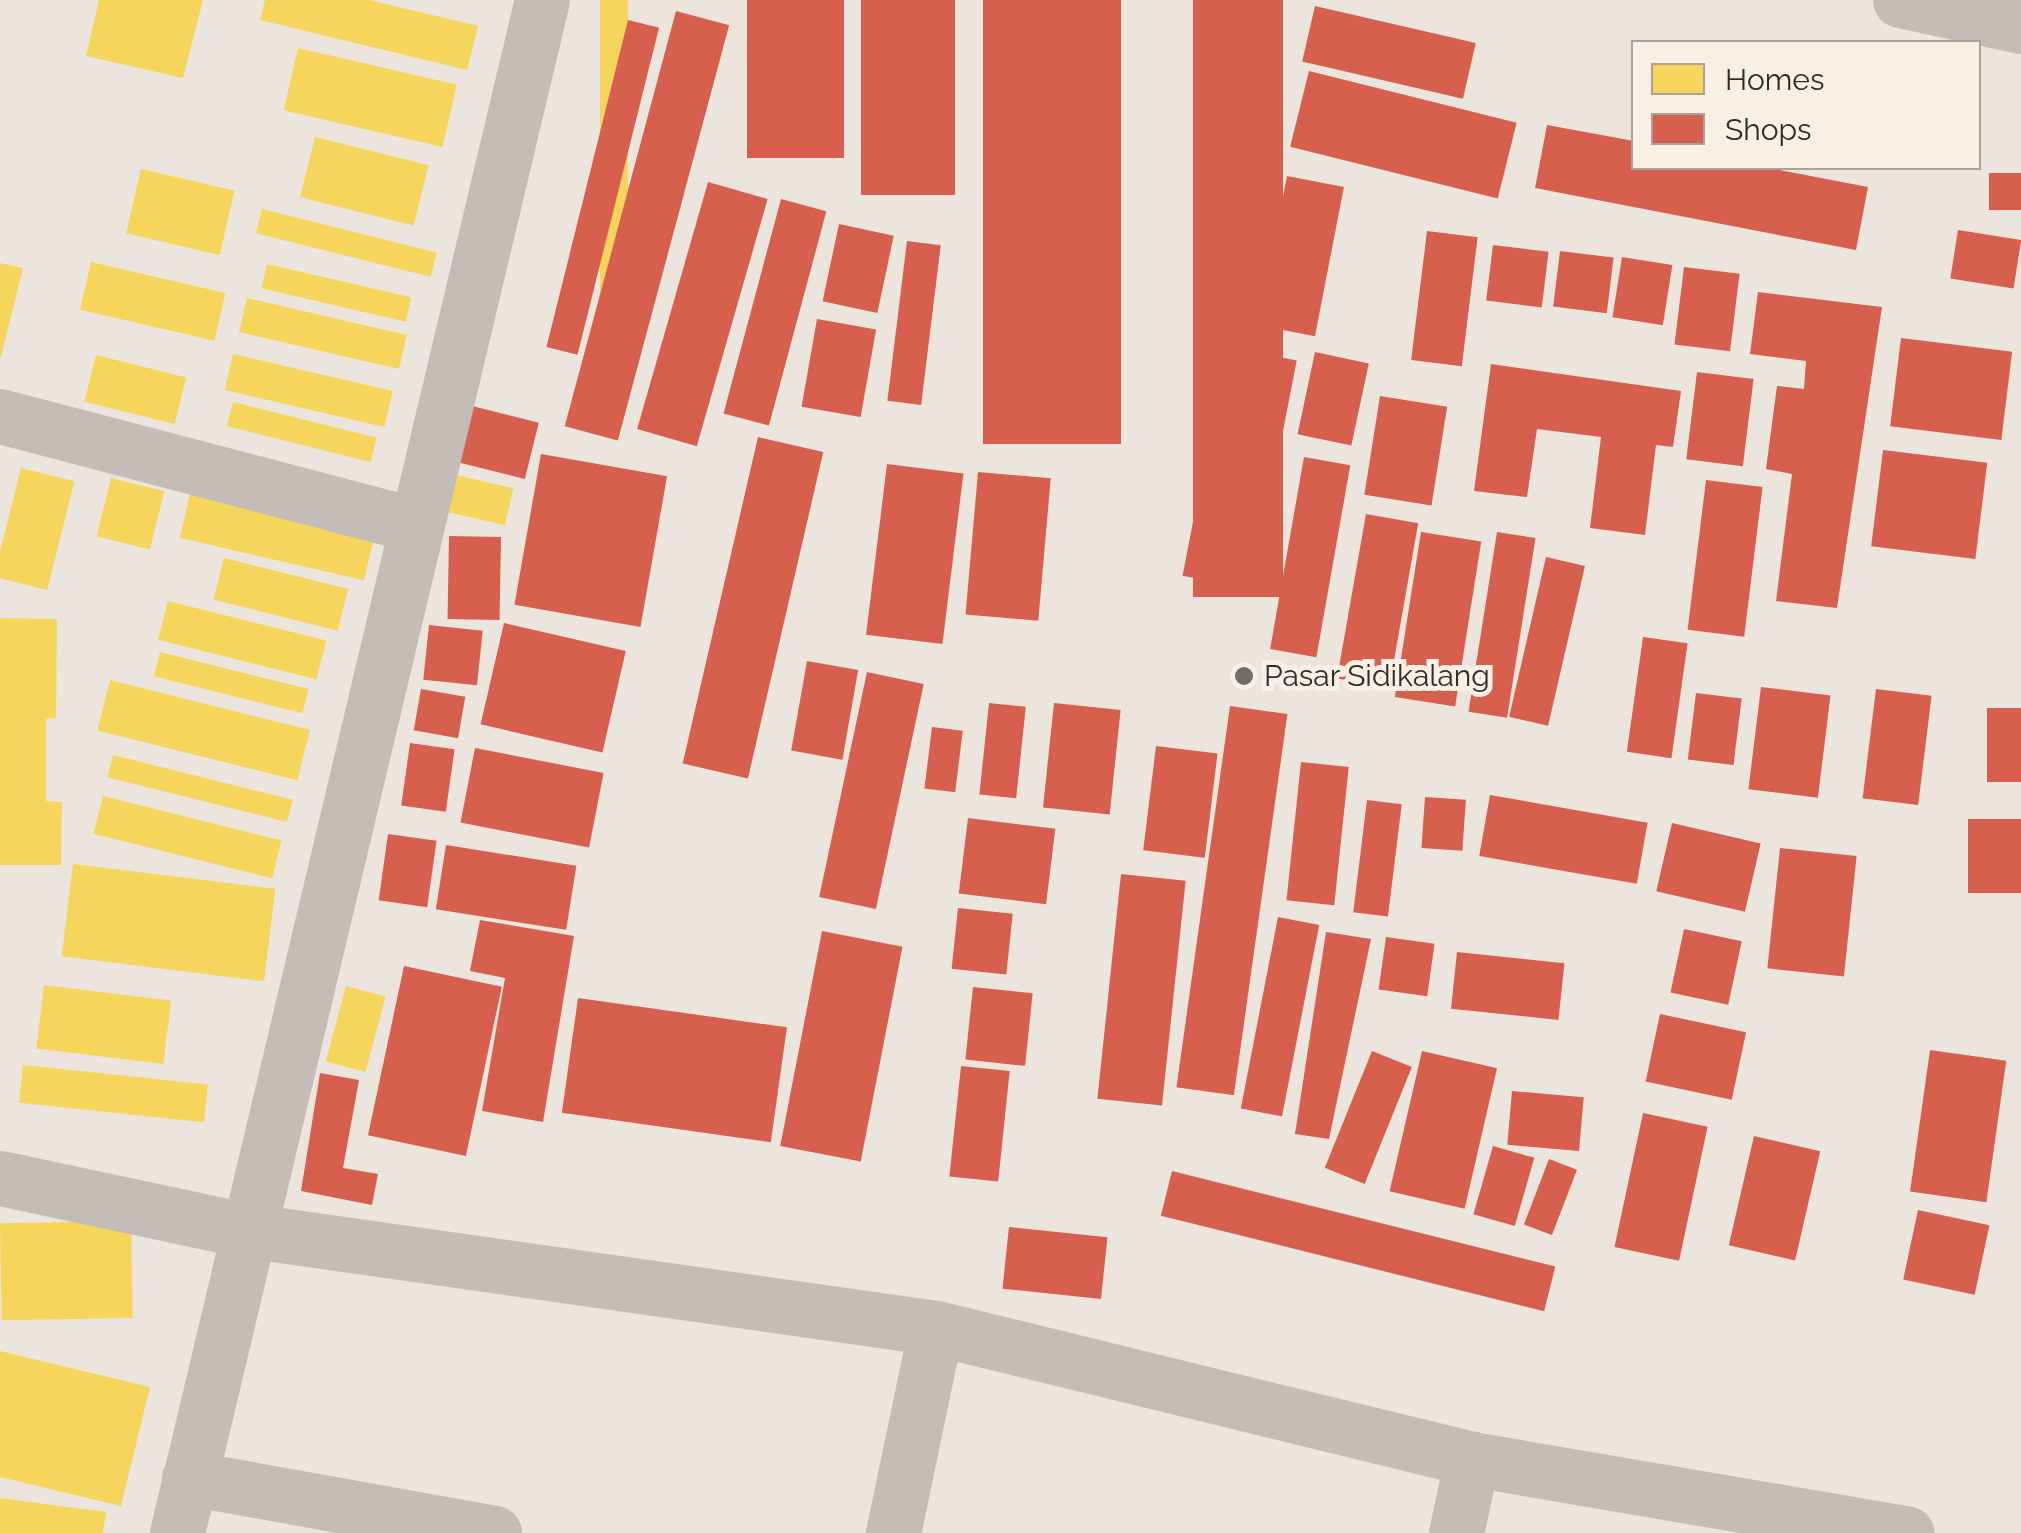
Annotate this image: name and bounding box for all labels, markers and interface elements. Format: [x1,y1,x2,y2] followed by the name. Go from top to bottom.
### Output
[1631,40,1981,170] legend
[1725,62,1824,97] text: Homes
[1725,112,1812,147] text: Shops
[1264,658,1491,694] place label: Pasar Sidikalang
[1233,665,1255,687] marker: Pasar Sidikalang

